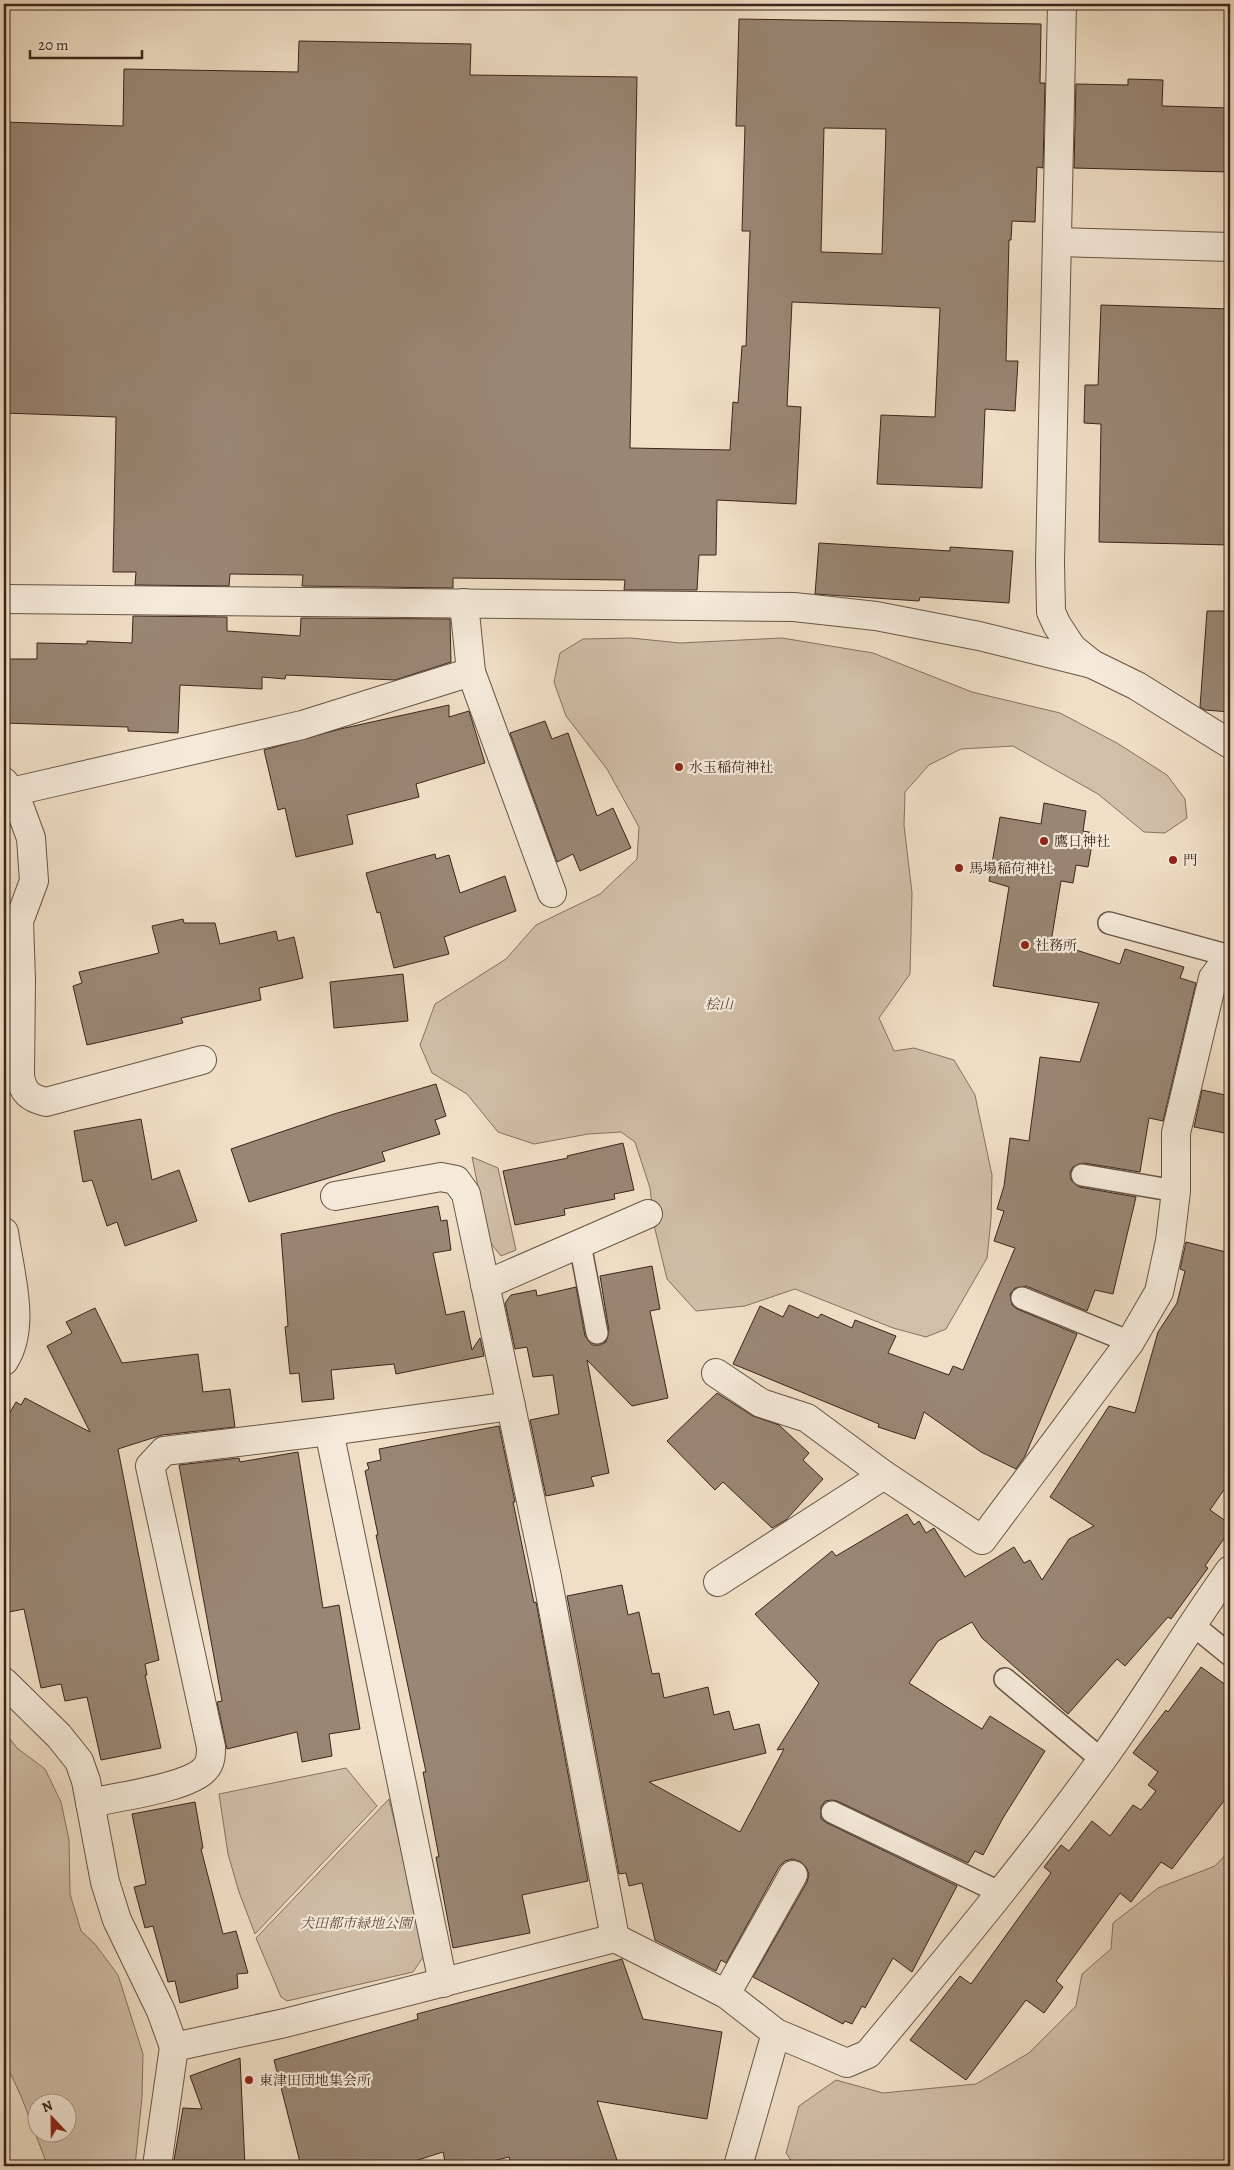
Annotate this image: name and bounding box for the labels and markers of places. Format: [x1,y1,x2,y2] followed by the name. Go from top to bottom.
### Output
[689,758,773,777] place label: 水玉稲荷神社
[673,761,685,773] marker: 水玉稲荷神社
[1054,832,1110,851] place label: 鷹日神社
[1038,835,1050,847] marker: 鷹日神社
[1183,851,1197,870] place label: 門
[1167,854,1179,866] marker: 門
[969,859,1053,878] place label: 馬場稲荷神社
[953,862,965,874] marker: 馬場稲荷神社
[1035,936,1077,955] place label: 社務所
[1019,939,1031,951] marker: 社務所
[259,2071,371,2090] place label: 東津田団地集会所
[243,2074,255,2086] marker: 東津田団地集会所

